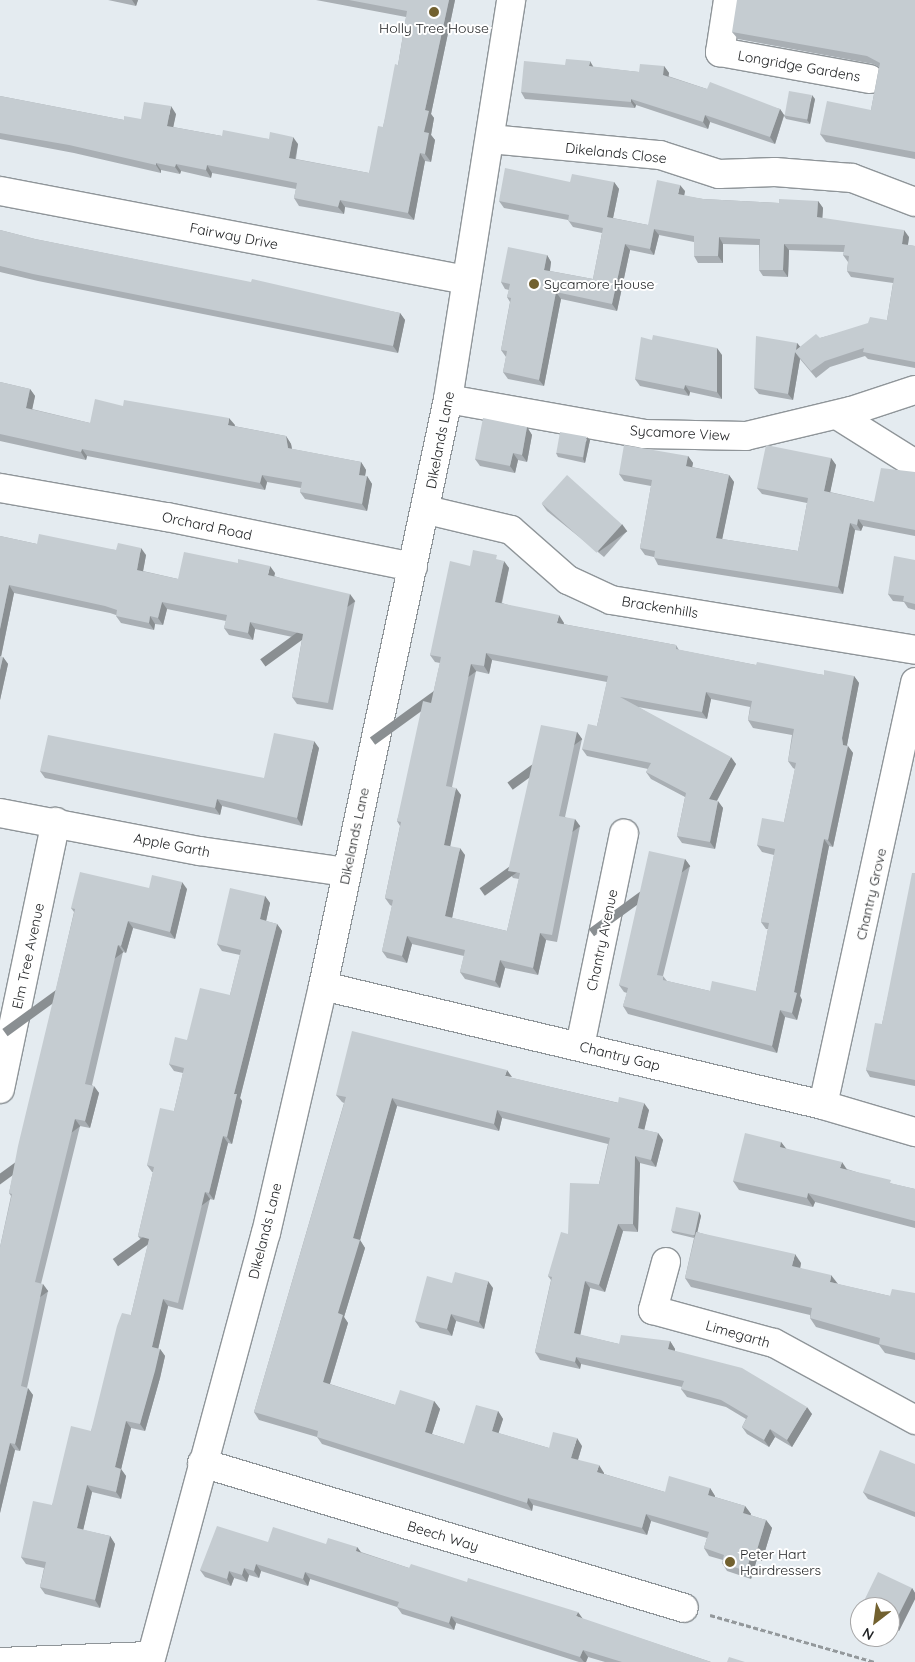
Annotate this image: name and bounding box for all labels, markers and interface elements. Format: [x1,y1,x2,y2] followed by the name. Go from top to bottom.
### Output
[428,6,440,18] marker: Holly Tree House
[379,20,489,36] place label: Holly Tree House
[736,47,862,85] street label: Longridge Gardens
[564,139,668,167] street label: Dikelands Close
[188,219,280,253] street label: Fairway Drive
[544,276,655,292] place label: Sycamore House
[528,278,540,290] marker: Sycamore House
[422,390,458,490] street label: Dikelands Lane
[629,422,731,444] street label: Sycamore View
[160,508,254,544] street label: Orchard Road
[621,593,699,621] street label: Brackenhills
[336,786,372,886] street label: Dikelands Lane
[132,829,212,861] street label: Apple Garth
[852,846,890,942] street label: Chantry Grove
[583,888,621,992] street label: Chantry Avenue
[9,901,47,1011] street label: Elm Tree Avenue
[578,1038,662,1074] street label: Chantry Gap
[245,1181,285,1281] street label: Dikelands Lane
[704,1317,772,1351] street label: Limegarth
[405,1517,481,1555] street label: Beech Way
[740,1546,821,1578] place label: Peter Hart Hairdressers
[724,1556,736,1568] marker: Peter Hart Hairdressers
[850,1597,900,1647] north arrow
[859,1624,877,1644] text: N

